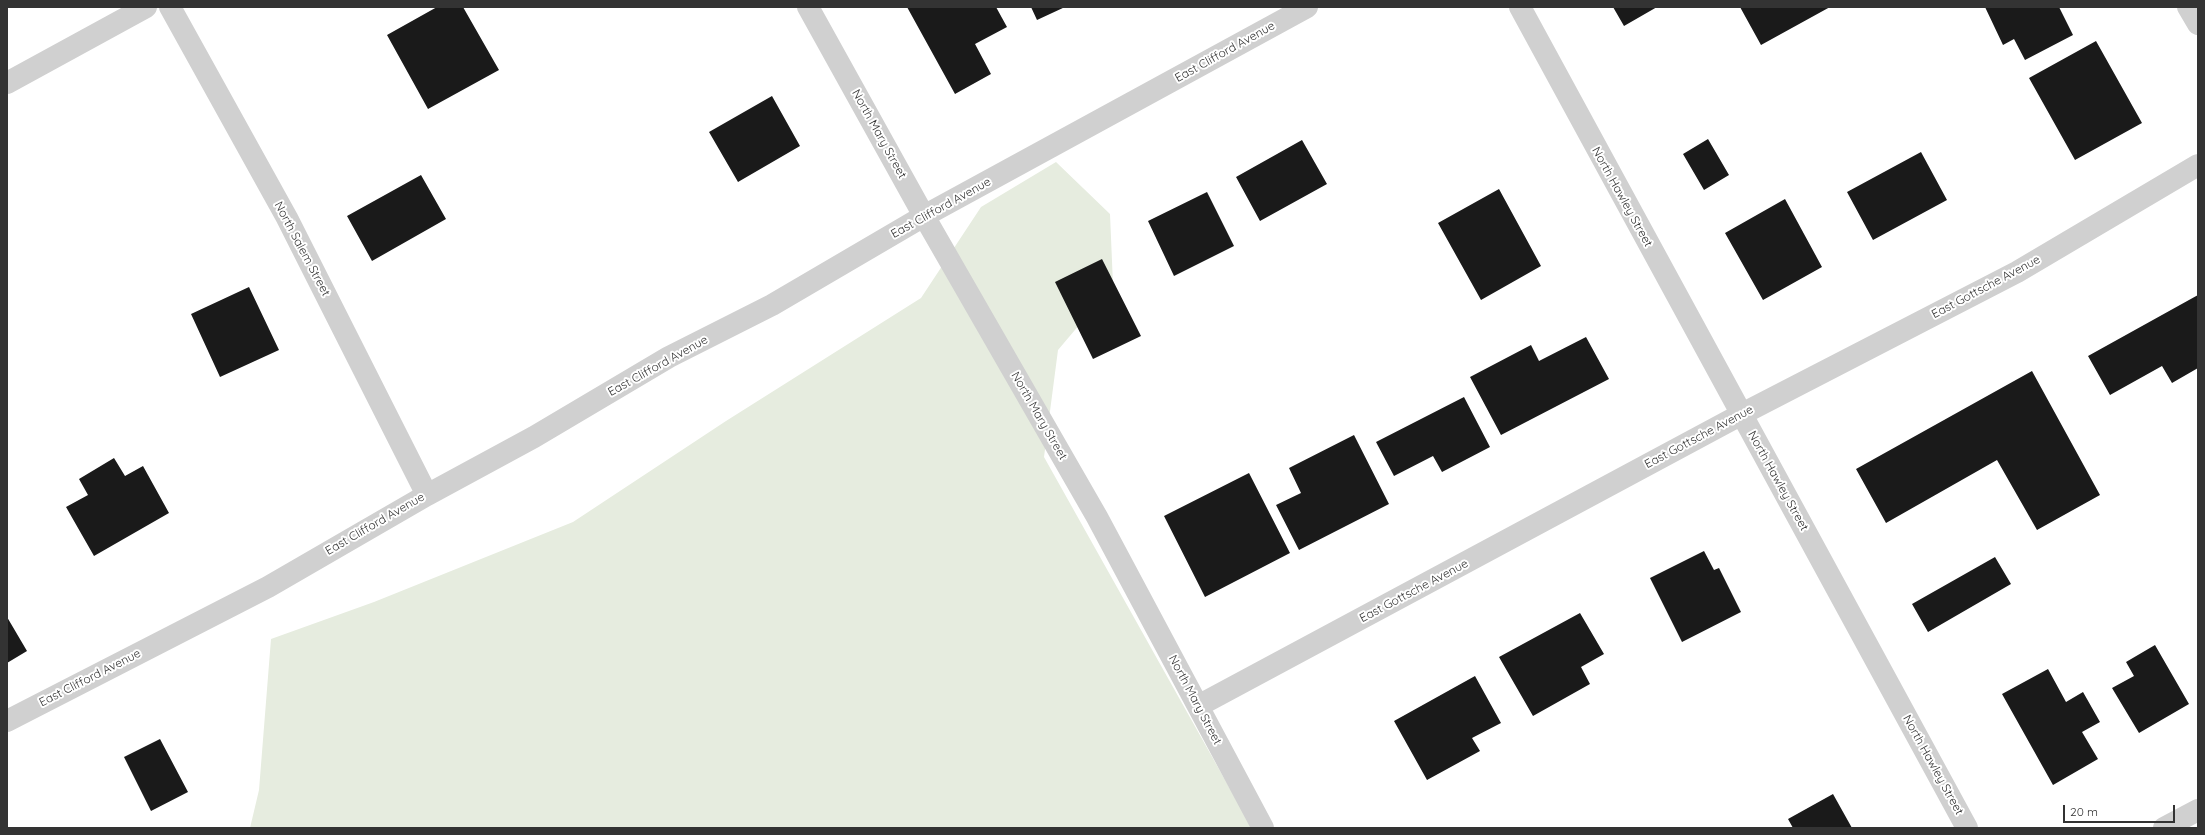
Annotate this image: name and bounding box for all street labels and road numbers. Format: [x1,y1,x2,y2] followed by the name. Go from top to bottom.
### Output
[1173,19,1277,85] street label: East Clifford Avenue
[849,87,909,181] street label: North Mary Street
[1589,145,1655,249] street label: North Hawley Street
[889,175,993,241] street label: East Clifford Avenue
[271,199,333,299] street label: North Salem Street
[1929,252,2043,322] street label: East Gottsche Avenue
[606,333,710,399] street label: East Clifford Avenue
[1008,369,1070,463] street label: North Mary Street
[1642,402,1756,472] street label: East Gottsche Avenue
[1745,429,1811,533] street label: North Hawley Street
[323,490,427,558] street label: East Clifford Avenue
[1357,556,1471,626] street label: East Gottsche Avenue
[37,646,143,710] street label: East Clifford Avenue
[1165,653,1225,747] street label: North Mary Street
[1900,713,1966,817] street label: North Hawley Street

